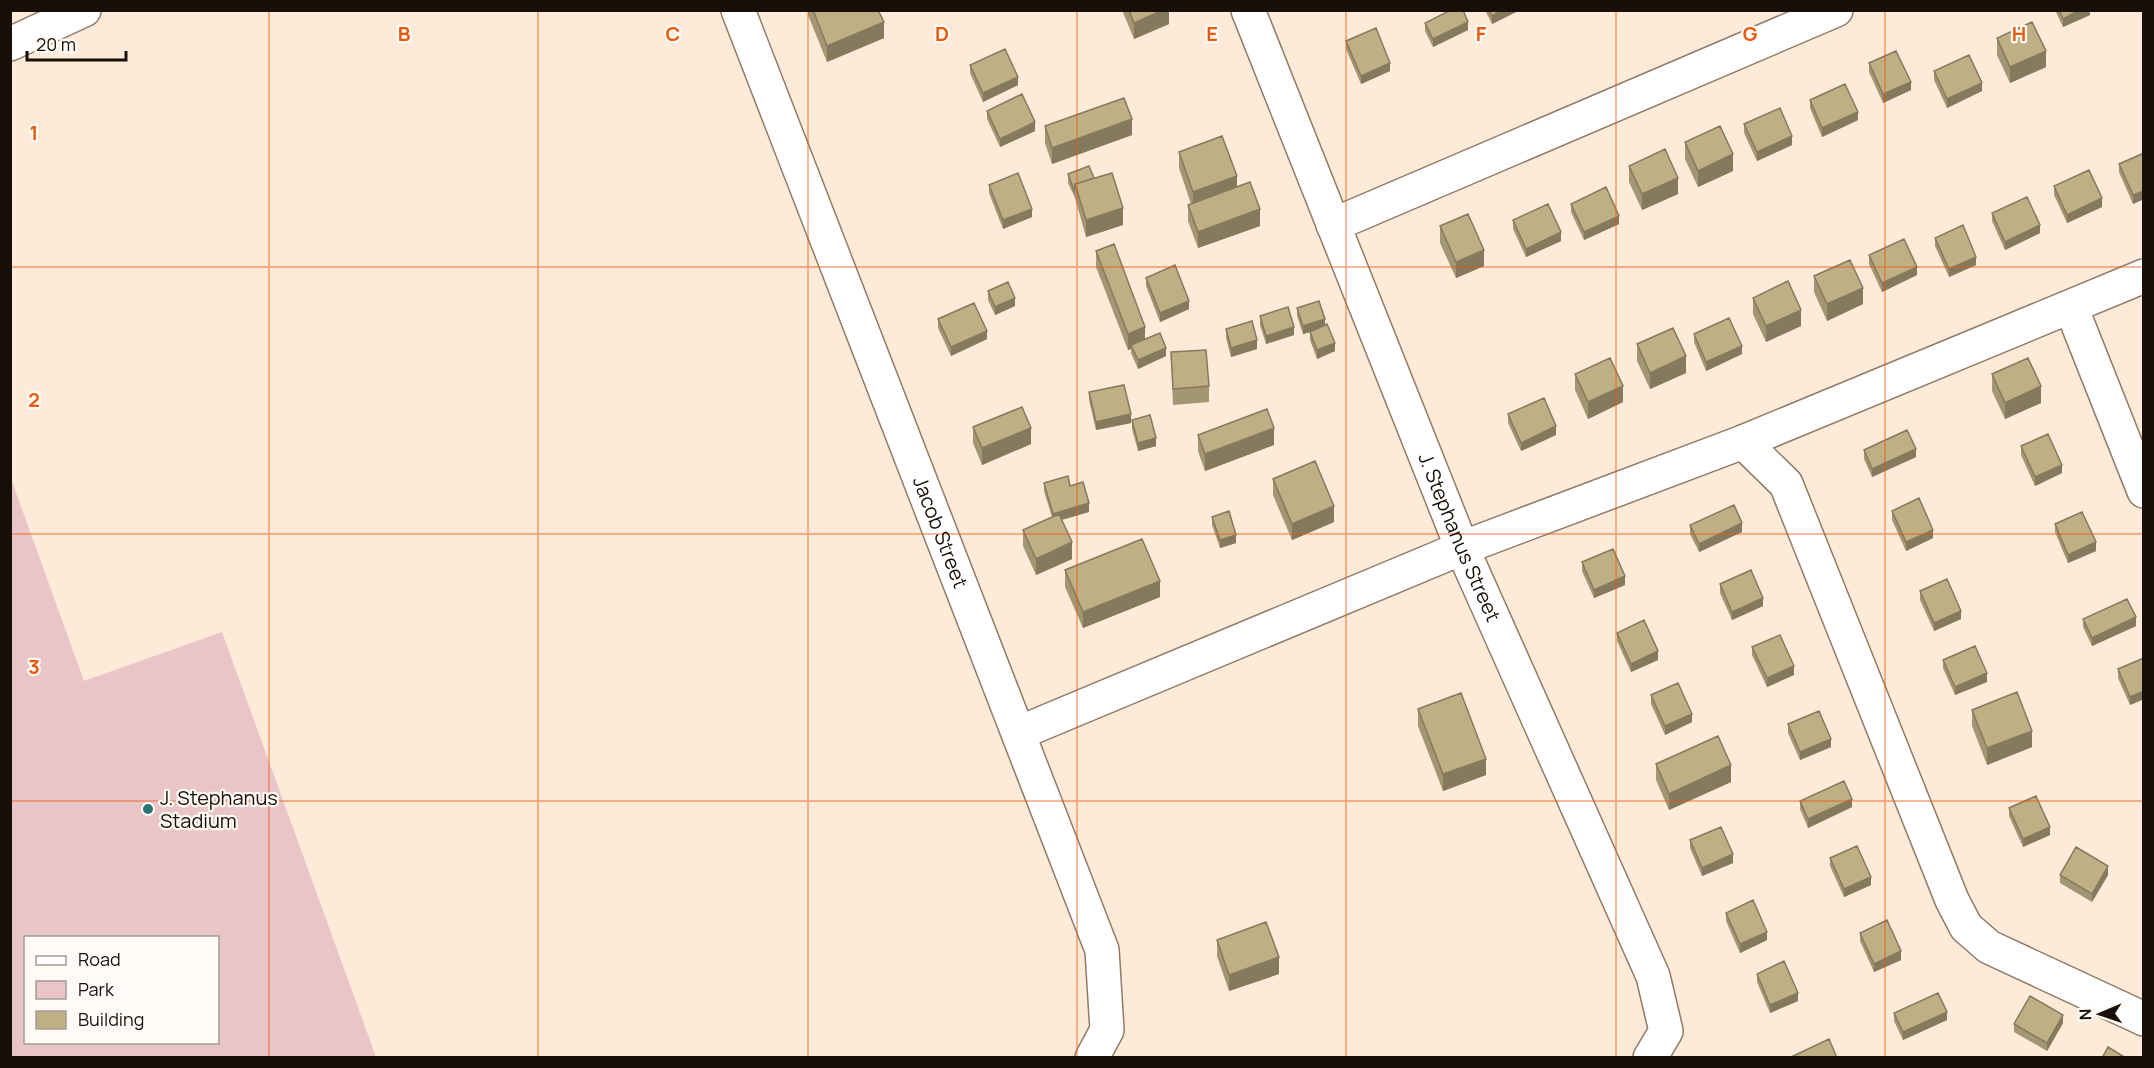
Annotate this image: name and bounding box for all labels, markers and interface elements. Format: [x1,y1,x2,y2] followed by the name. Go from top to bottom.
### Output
[398,20,411,47] text: B
[666,20,680,47] text: C
[935,20,949,47] text: D
[1206,20,1218,47] text: E
[1476,20,1487,47] text: F
[1743,20,1758,47] text: G
[2012,20,2026,47] text: H
[27,24,126,62] scale bar
[36,32,76,56] text: 20 m
[30,119,38,146] text: 1
[28,386,40,413] text: 2
[1412,449,1507,626] street label: J. Stephanus Street
[907,472,975,592] street label: Jacob Street
[28,653,40,680] text: 3
[160,784,278,834] place label: J. Stephanus Stadium
[141,802,155,816] marker: J. Stephanus Stadium
[24,936,219,1044] legend
[78,947,121,971] text: Road
[78,977,115,1001] text: Park
[2070,984,2130,1044] north arrow
[78,1007,144,1031] text: Building
[2074,1008,2096,1021] text: N

